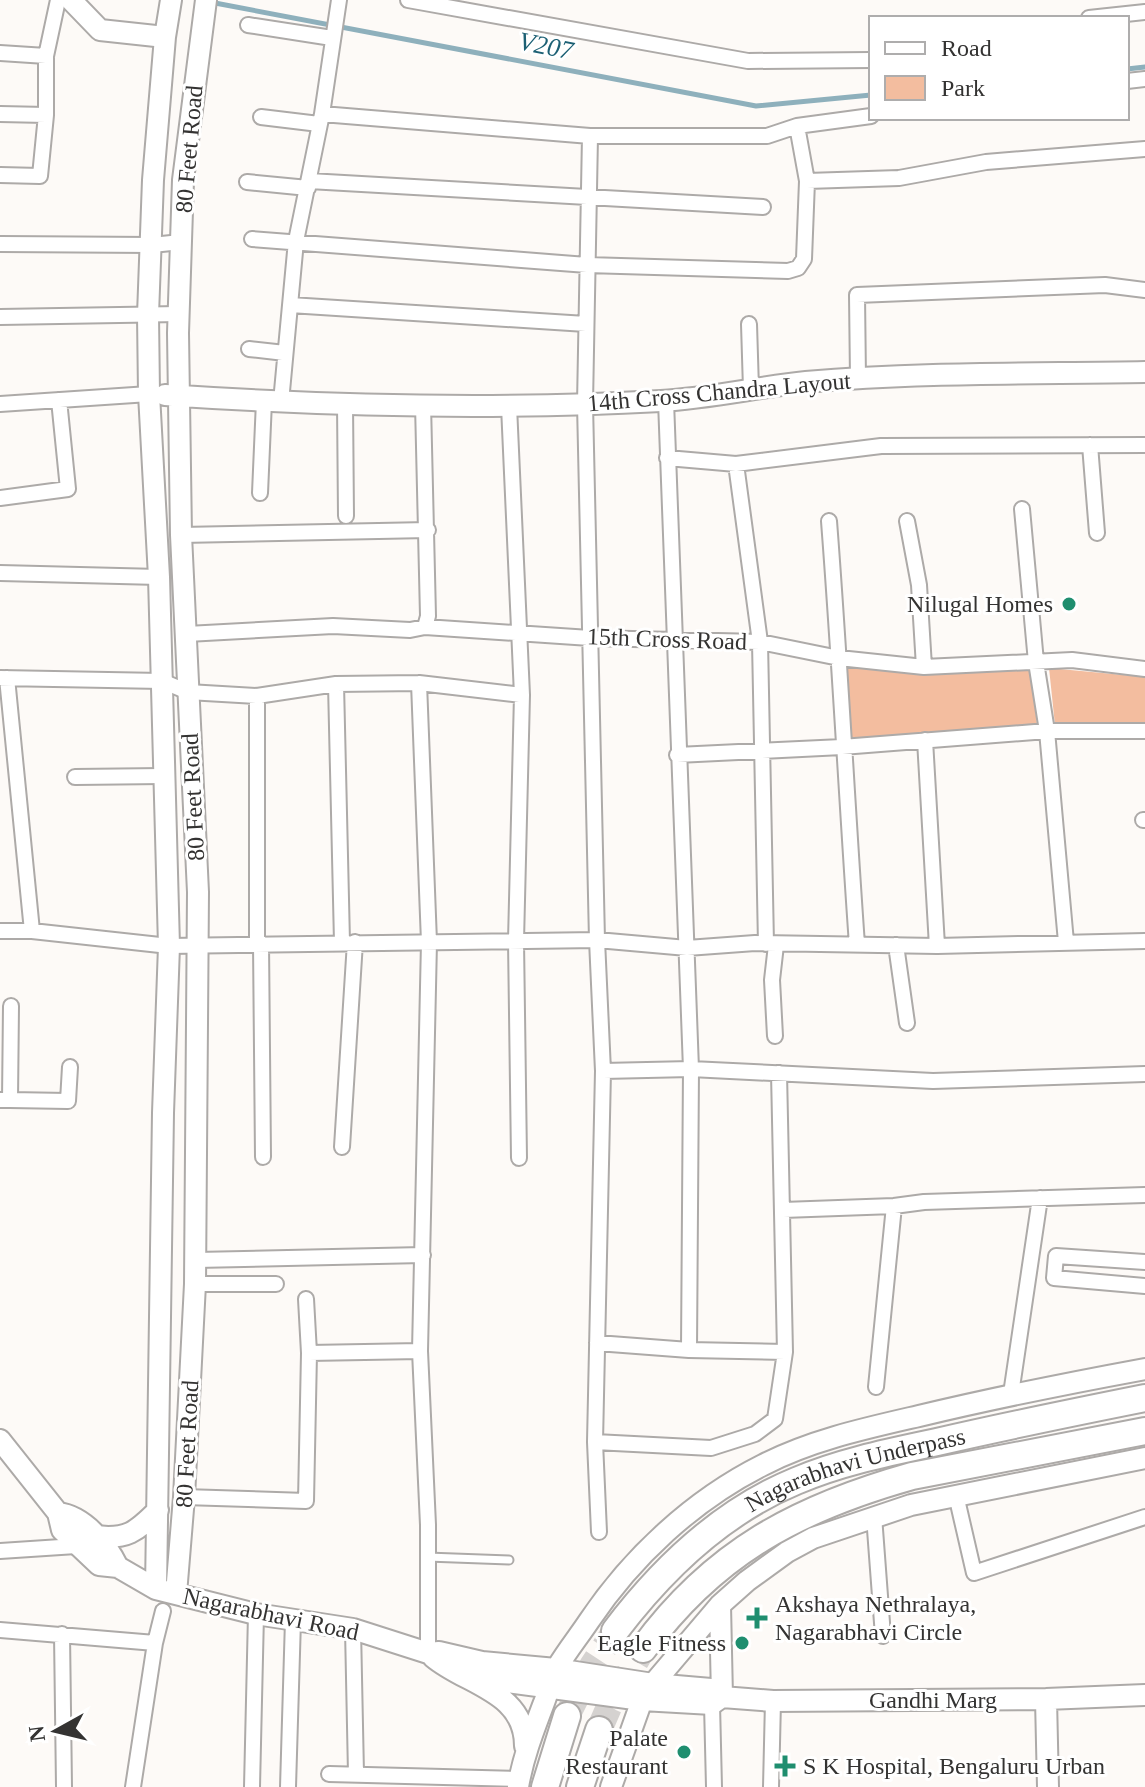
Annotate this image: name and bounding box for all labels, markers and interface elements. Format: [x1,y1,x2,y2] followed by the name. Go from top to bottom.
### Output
[869,16,1129,120] legend
[516,27,577,66] water label: V207
[941,35,992,61] text: Road
[941,75,985,101] text: Park
[170,84,208,214] street label: 80 Feet Road
[586,367,852,416] street label: 14th Cross Chandra Layout
[907,591,1053,617] place label: Nilugal Homes
[1060,595,1078,613] marker: Nilugal Homes
[587,623,747,655] street label: 15th Cross Road
[177,732,209,862] street label: 80 Feet Road
[171,1379,203,1509] street label: 80 Feet Road
[741,1423,968,1517] street label: Nagarabhavi Underpass
[181,1583,361,1645] street label: Nagarabhavi Road
[775,1591,976,1645] place label: Akshaya Nethralaya, Nagarabhavi Circle
[746,1607,768,1629] marker: Akshaya Nethralaya, Nagarabhavi Circle
[597,1630,726,1656] place label: Eagle Fitness
[733,1634,751,1652] marker: Eagle Fitness
[869,1687,997,1713] street label: Gandhi Marg
[16,1691,96,1771] north arrow
[23,1724,50,1743] text: N
[565,1725,668,1779] place label: Palate Restaurant
[675,1743,693,1761] marker: Palate Restaurant
[803,1753,1105,1779] place label: S K Hospital, Bengaluru Urban
[774,1755,796,1777] marker: S K Hospital, Bengaluru Urban

